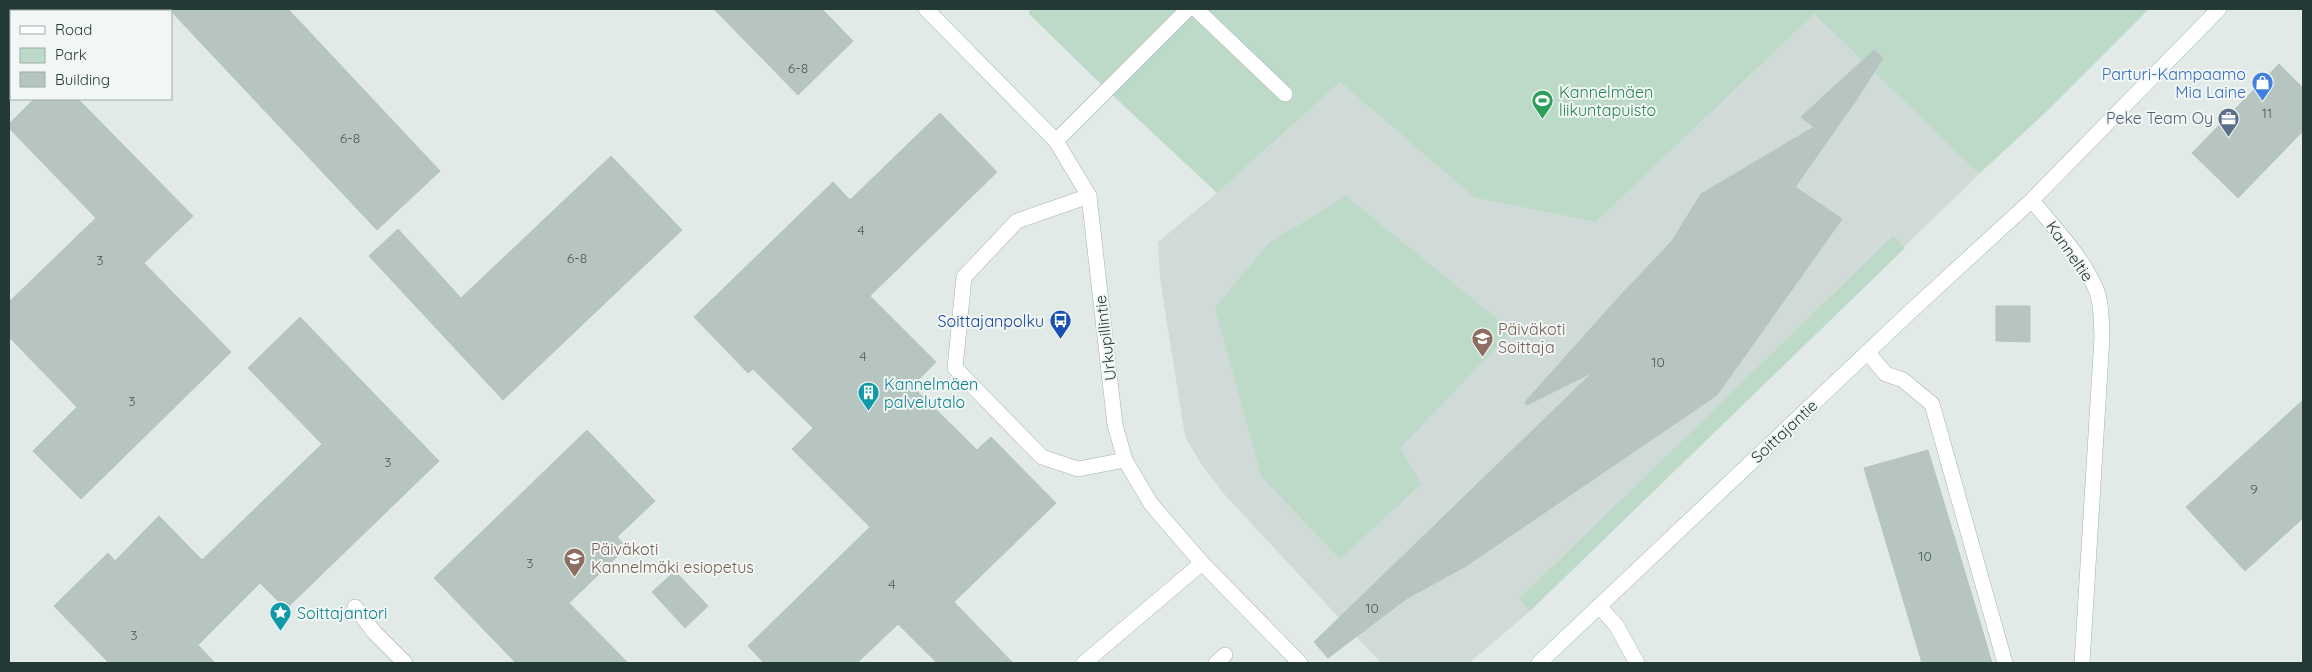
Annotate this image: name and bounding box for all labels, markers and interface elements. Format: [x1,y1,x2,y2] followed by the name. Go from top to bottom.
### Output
[10,10,172,100] legend
[55,20,92,39] text: Road
[55,45,87,64] text: Park
[788,59,808,77] house number: 6-8
[2102,64,2246,102] place label: Parturi-Kampaamo Mia Laine
[55,70,110,89] text: Building
[2250,71,2274,102] shop icon: Parturi-Kampaamo Mia Laine
[1559,82,1656,120] place label: Kannelmäen liikuntapuisto
[1531,89,1555,120] sports icon: Kannelmäen liikuntapuisto
[2262,104,2272,122] house number: 11
[2217,106,2241,137] office icon: Peke Team Oy
[2106,108,2213,128] place label: Peke Team Oy
[340,129,360,147] house number: 6-8
[2042,217,2098,285] street label: Kanneltie
[857,221,865,239] house number: 4
[567,249,587,267] house number: 6-8
[96,251,104,269] house number: 3
[1090,294,1120,382] street label: Urkupillintie
[1048,309,1072,340] bus stop icon: Soittajanpolku
[937,311,1044,331] place label: Soittajanpolku
[1498,319,1565,357] place label: Päiväkoti Soittaja
[1470,326,1494,357] school or university icon: Päiväkoti Soittaja
[859,347,867,365] house number: 4
[1651,353,1665,371] house number: 10
[884,374,978,412] place label: Kannelmäen palvelutalo
[856,381,880,412] building icon: Kannelmäen palvelutalo
[128,392,136,410] house number: 3
[1747,395,1821,467] street label: Soittajantie
[384,453,392,471] house number: 3
[2250,480,2258,498] house number: 9
[591,539,754,577] place label: Päiväkoti Kannelmäki esiopetus
[563,546,587,577] school or university icon: Päiväkoti Kannelmäki esiopetus
[1918,547,1932,565] house number: 10
[526,554,534,572] house number: 3
[888,575,896,593] house number: 4
[1365,599,1379,617] house number: 10
[269,601,293,632] place icon: Soittajantori
[297,603,387,623] place label: Soittajantori
[130,626,138,644] house number: 3

